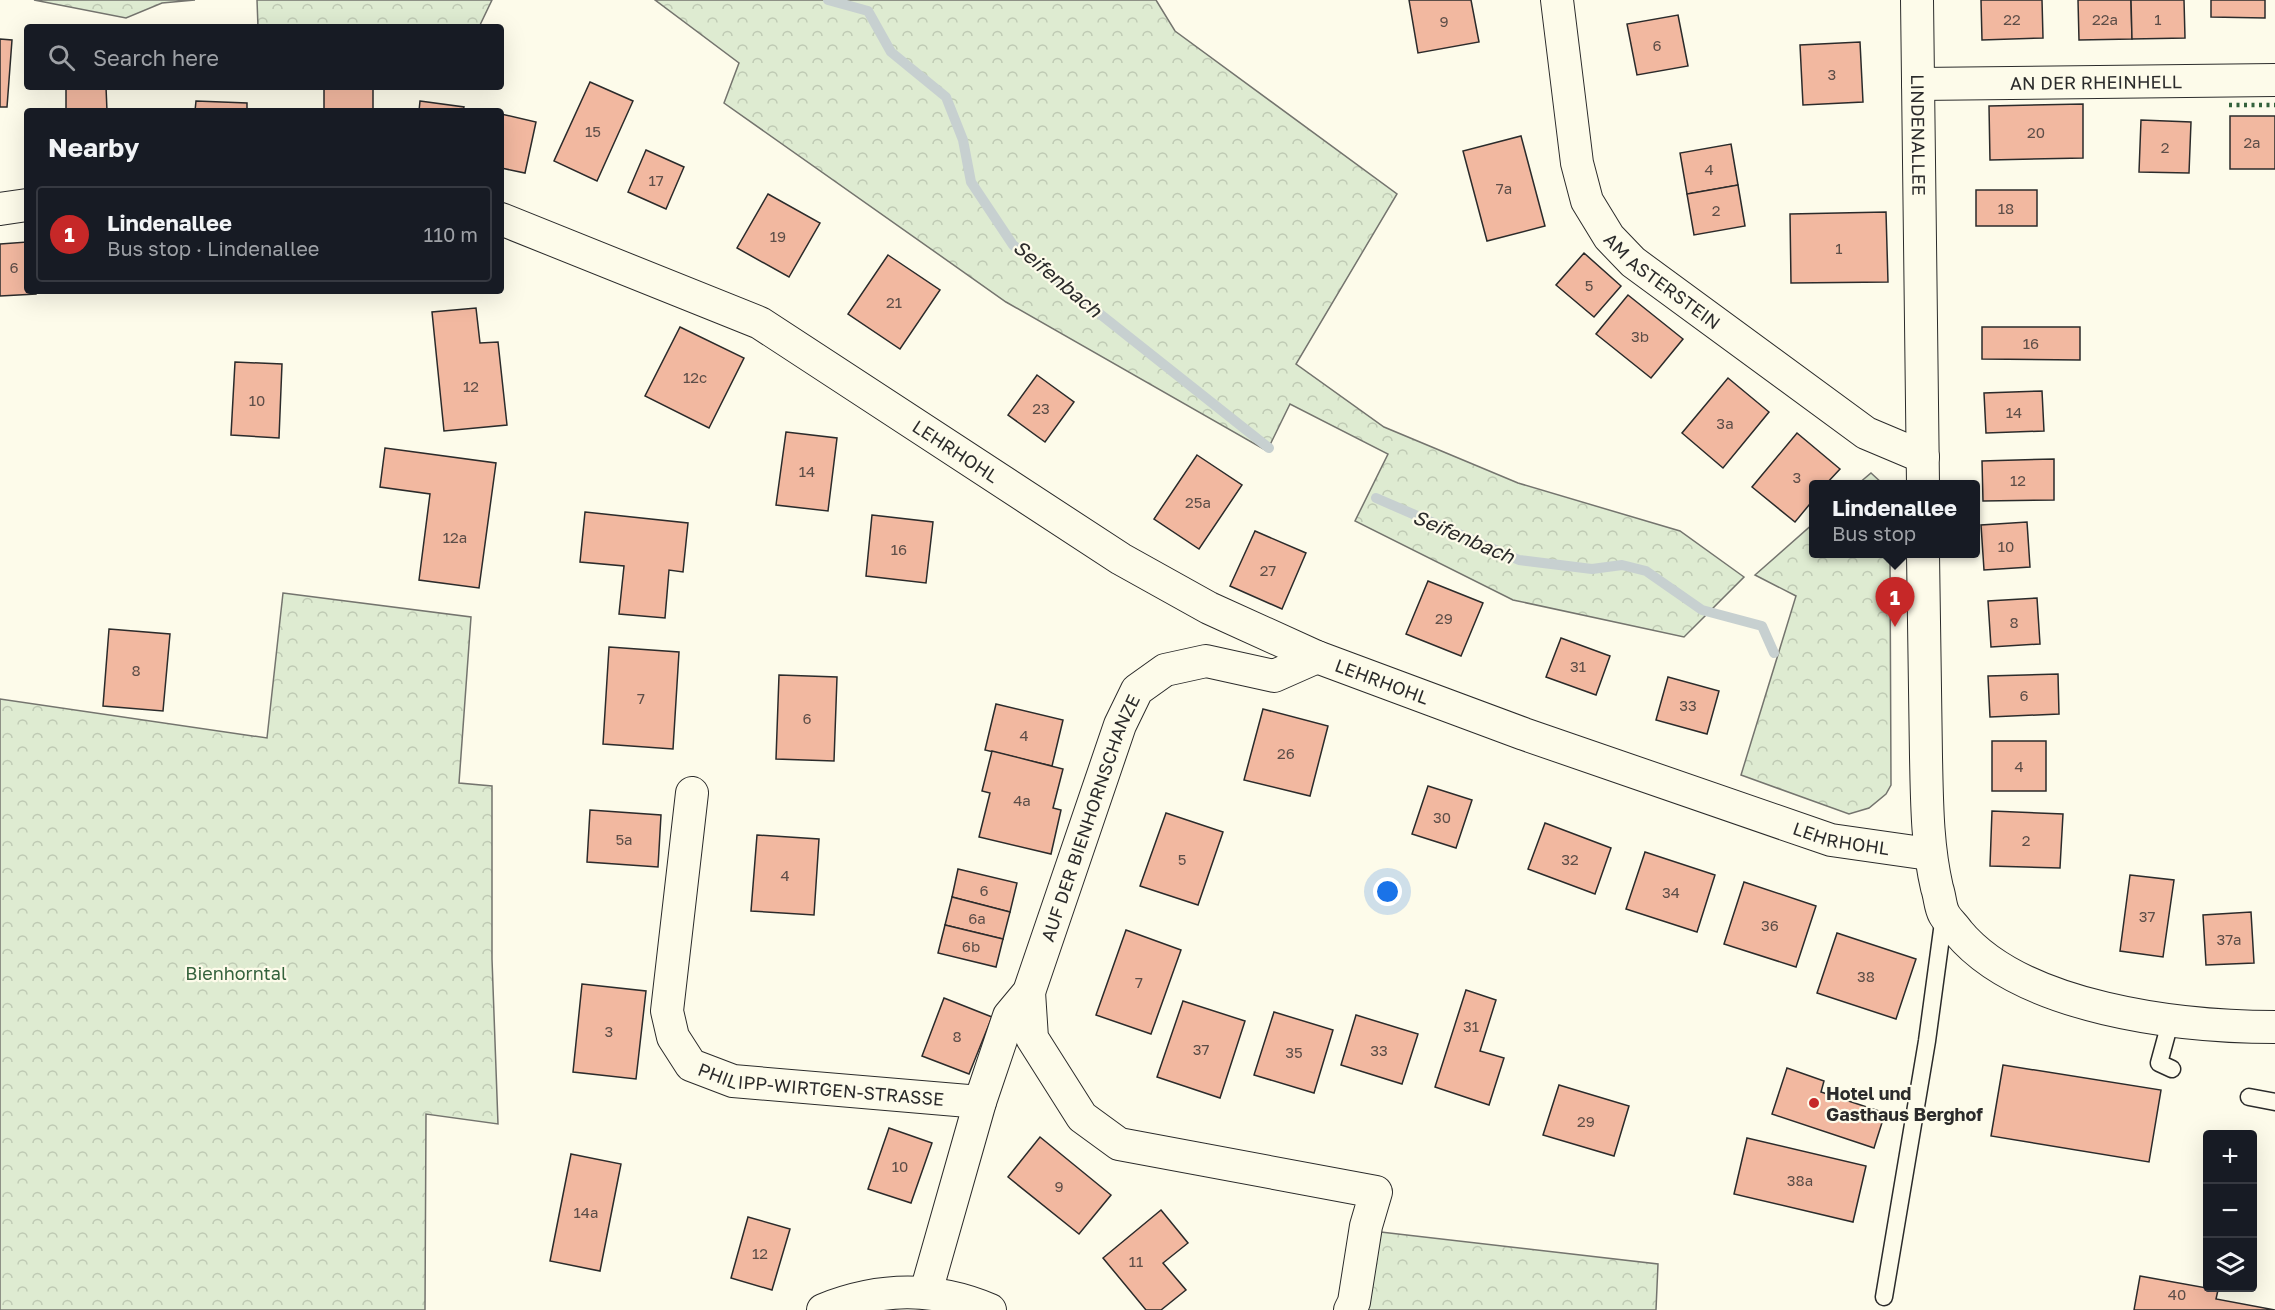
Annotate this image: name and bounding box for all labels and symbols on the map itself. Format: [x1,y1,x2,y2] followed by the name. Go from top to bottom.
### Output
[2003,10,2021,28] house number: 22
[2092,10,2118,28] house number: 22a
[2154,10,2162,28] house number: 1
[1439,12,1449,30] house number: 9
[1652,36,1662,54] house number: 6
[1828,65,1836,83] house number: 3
[2010,70,2182,94] street label: AN DER RHEINHELL
[1907,74,1930,196] street label: LINDENALLEE
[585,122,601,140] house number: 15
[2027,123,2045,141] house number: 20
[2243,133,2261,151] house number: 2a
[2161,138,2169,156] house number: 2
[1704,160,1714,178] house number: 4
[648,171,664,189] house number: 17
[1496,179,1512,197] house number: 7a
[1998,199,2014,217] house number: 18
[1712,201,1720,219] house number: 2
[770,227,786,245] house number: 19
[1600,228,1725,334] street label: AM ASTERSTEIN
[1009,234,1107,322] water label: Seifenbach
[1835,239,1843,257] house number: 1
[9,258,19,276] house number: 6
[1585,276,1593,294] house number: 5
[886,293,902,311] house number: 21
[1631,327,1649,345] house number: 3b
[2023,334,2039,352] house number: 16
[683,368,707,386] house number: 12c
[463,377,479,395] house number: 12
[249,391,265,409] house number: 10
[1032,399,1050,417] house number: 23
[2006,403,2022,421] house number: 14
[1716,414,1734,432] house number: 3a
[909,415,1003,487] street label: LEHRHOHL
[799,462,815,480] house number: 14
[1793,468,1801,486] house number: 3
[2010,471,2026,489] house number: 12
[1185,493,1211,511] house number: 25a
[1410,504,1519,568] water label: Seifenbach
[443,528,467,546] house number: 12a
[1998,537,2014,555] house number: 10
[891,540,907,558] house number: 16
[1260,561,1276,579] house number: 27
[1876,578,1914,627] pin: 1
[1435,609,1453,627] house number: 29
[2009,613,2019,631] house number: 8
[1332,654,1432,709] street label: LEHRHOHL
[1570,657,1586,675] house number: 31
[131,661,141,679] house number: 8
[2019,686,2029,704] house number: 6
[637,689,645,707] house number: 7
[1036,691,1144,944] street label: AUF DER BIENHORNSCHANZE
[1679,696,1697,714] house number: 33
[802,709,812,727] house number: 6
[1019,726,1029,744] house number: 4
[1277,744,1295,762] house number: 26
[2014,757,2024,775] house number: 4
[1013,791,1031,809] house number: 4a
[1433,808,1451,826] house number: 30
[1790,817,1891,859] street label: LEHRHOHL
[615,830,633,848] house number: 5a
[2022,831,2030,849] house number: 2
[1178,850,1186,868] house number: 5
[1561,850,1579,868] house number: 32
[780,866,790,884] house number: 4
[1373,877,1402,906] your location
[979,881,989,899] house number: 6
[1662,883,1680,901] house number: 34
[2139,907,2155,925] house number: 37
[968,909,986,927] house number: 6a
[1761,916,1779,934] house number: 36
[2216,930,2242,948] house number: 37a
[962,937,980,955] house number: 6b
[185,962,287,984] park label: Bienhorntal
[1857,967,1875,985] house number: 38
[1135,973,1143,991] house number: 7
[1463,1017,1479,1035] house number: 31
[605,1022,613,1040] house number: 3
[952,1027,962,1045] house number: 8
[1193,1040,1209,1058] house number: 37
[1370,1041,1388,1059] house number: 33
[1285,1043,1303,1061] house number: 35
[695,1058,945,1110] street label: PHILIPP-WIRTGEN-STRASSE
[1826,1082,1983,1125] place label: Hotel und Gasthaus Berghof
[1807,1096,1821,1110] marker: Hotel und Gasthaus Berghof
[1577,1112,1595,1130] house number: 29
[892,1157,908,1175] house number: 10
[1787,1171,1813,1189] house number: 38a
[1054,1177,1064,1195] house number: 9
[574,1203,598,1221] house number: 14a
[752,1244,768,1262] house number: 12
[1129,1252,1143,1270] house number: 11
[2168,1285,2186,1303] house number: 40

